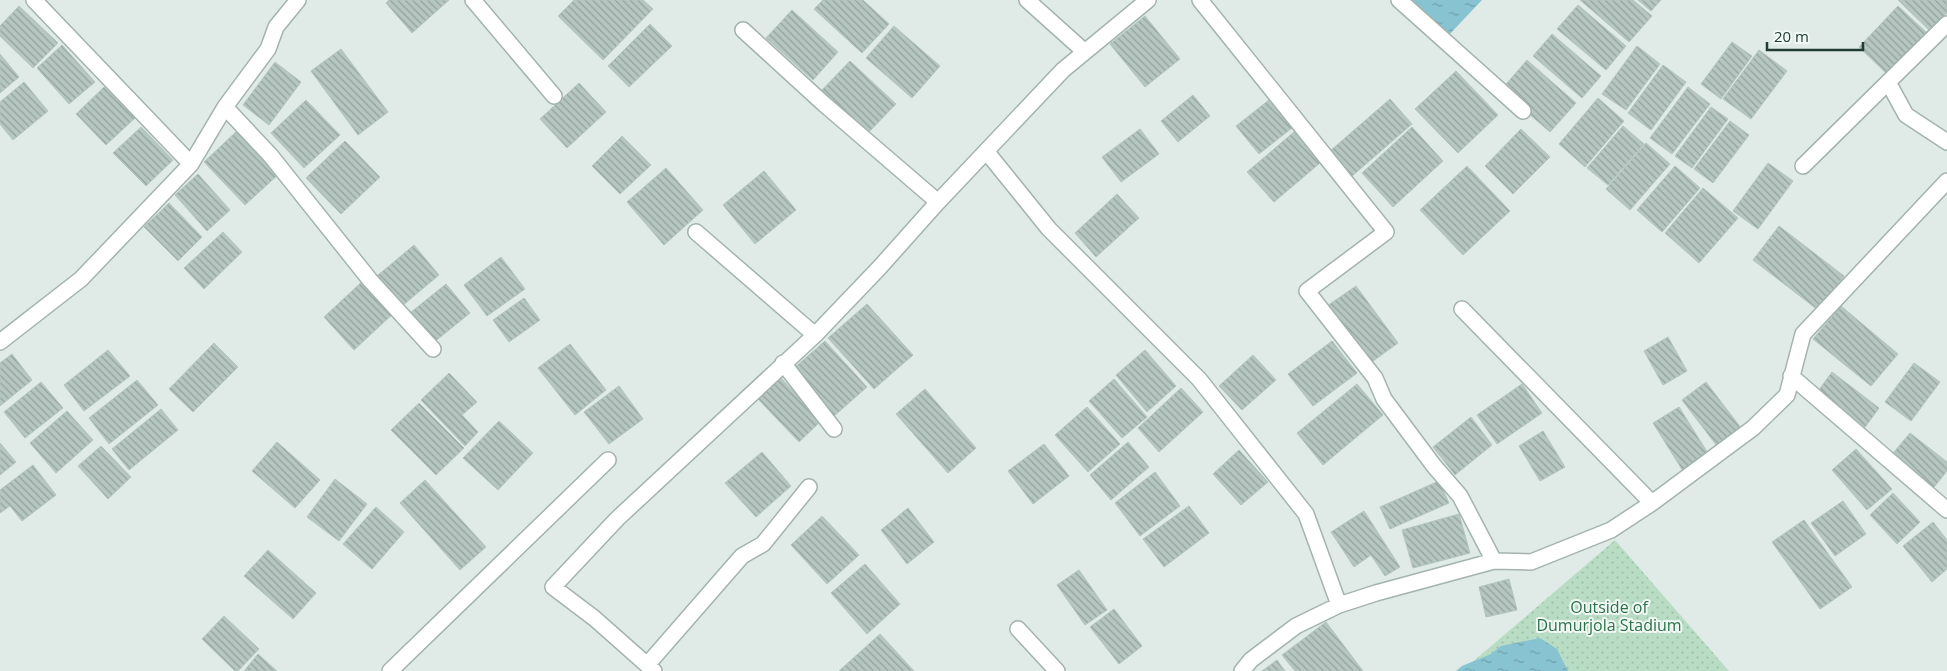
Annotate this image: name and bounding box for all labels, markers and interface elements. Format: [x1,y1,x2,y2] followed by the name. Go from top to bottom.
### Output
[1767,20,1863,52] scale bar
[1774,26,1809,46] text: 20 m
[1536,596,1682,636] park label: Outside of Dumurjola Stadium

